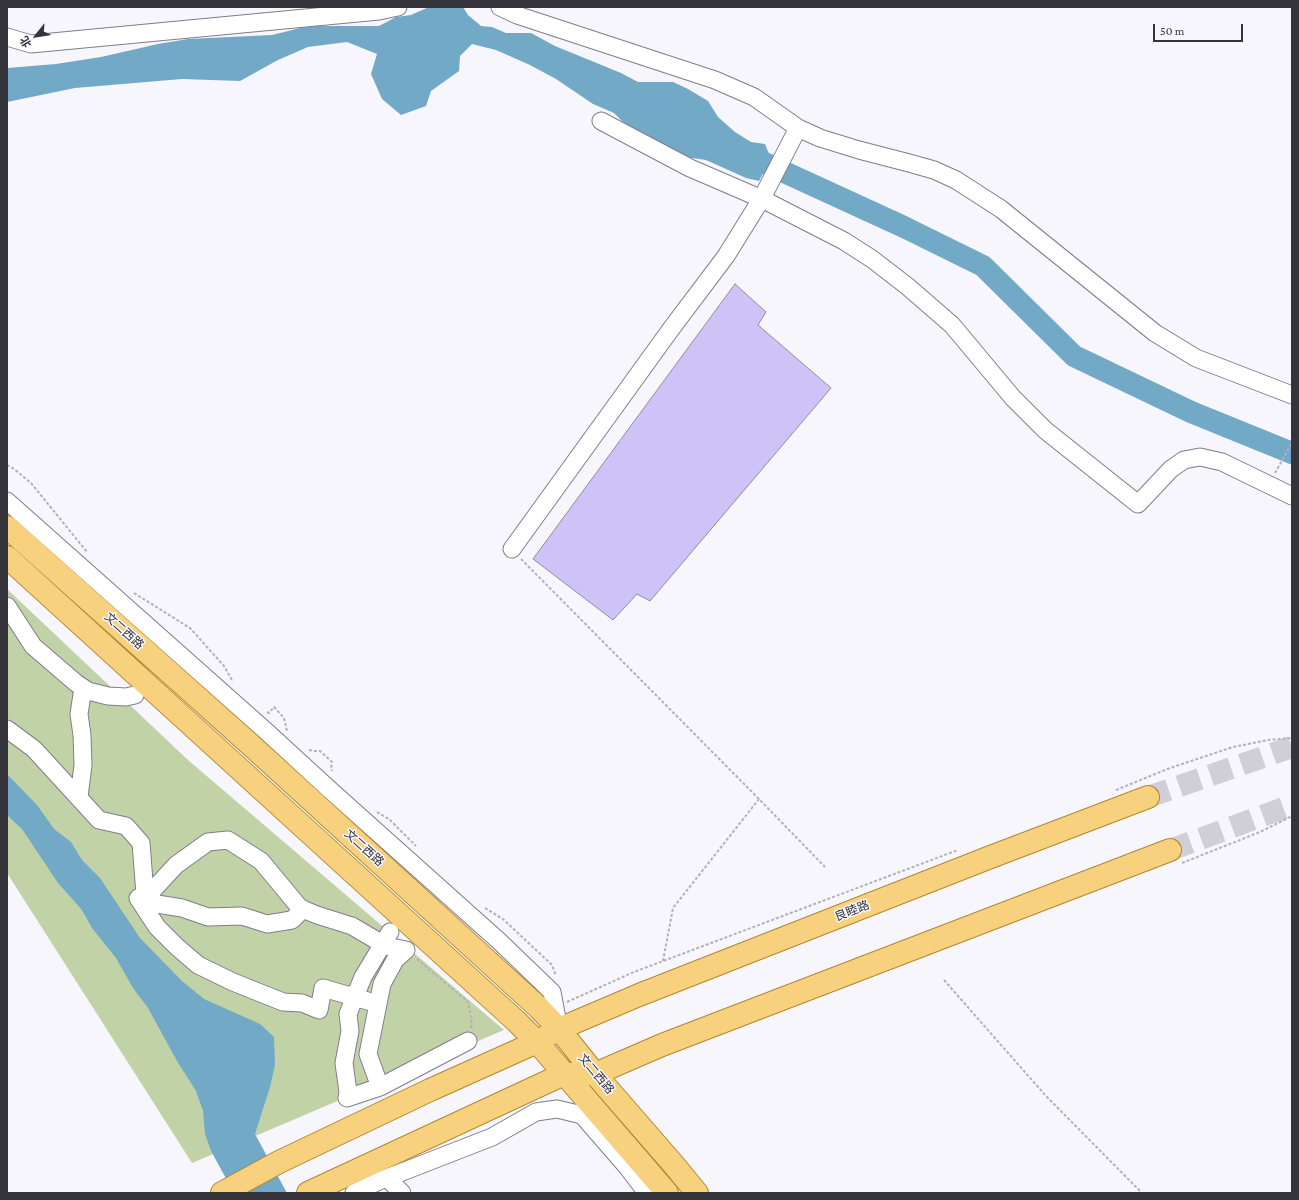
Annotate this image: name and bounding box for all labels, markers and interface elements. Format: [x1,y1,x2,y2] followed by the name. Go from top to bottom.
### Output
[16,16,56,56] north arrow
[1155,16,1245,42] scale bar
[1160,24,1184,38] text: 50 m
[18,34,34,50] text: 北
[101,610,147,652] street label: 文二西路
[341,827,387,869] street label: 文二西路
[833,898,871,924] street label: 良睦路
[575,1051,617,1097] street label: 文二西路

